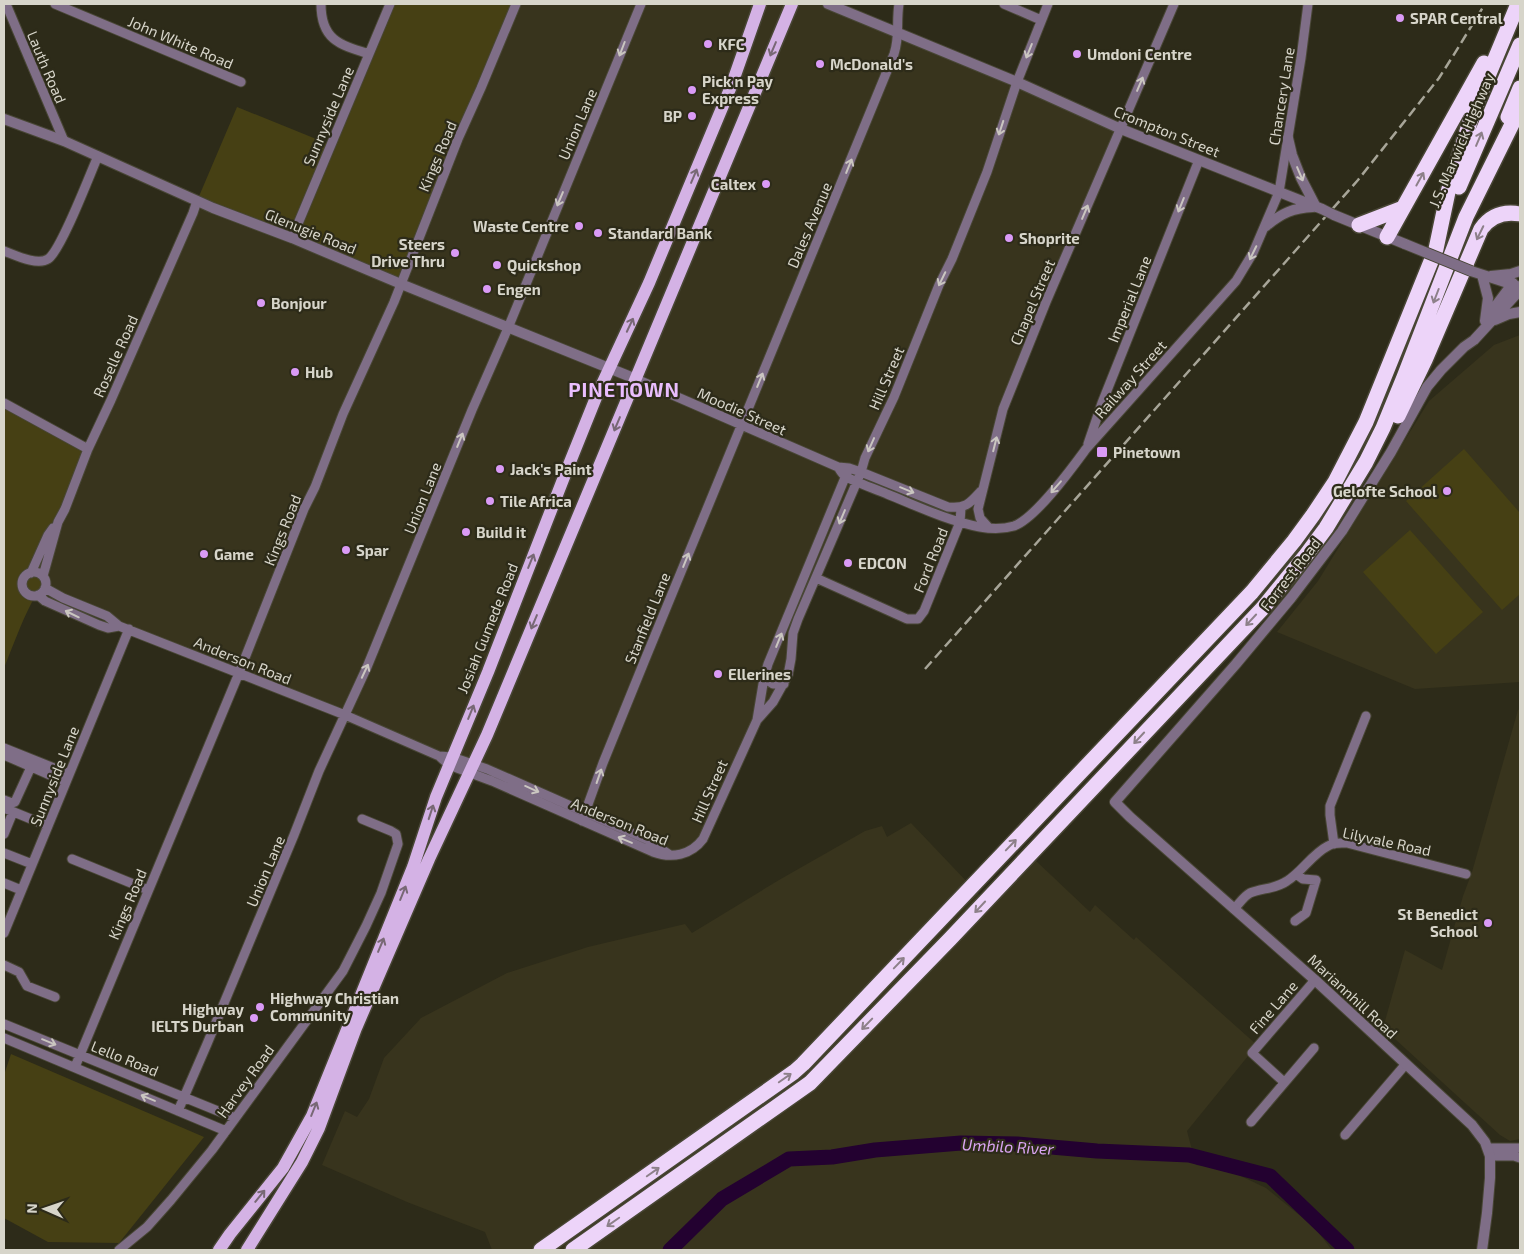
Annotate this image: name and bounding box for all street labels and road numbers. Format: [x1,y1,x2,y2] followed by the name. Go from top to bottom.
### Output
[126,12,236,72] street label: John White Road
[24,28,70,106] street label: Lauth Road
[1264,46,1298,146] street label: Chancery Lane
[299,64,357,168] street label: Sunnyside Lane
[1424,70,1498,210] street label: J.S. Marwick Highway
[554,86,600,162] street label: Union Lane
[1111,102,1223,161] street label: Crompton Street
[414,118,460,194] street label: Kings Road
[783,179,835,271] street label: Dales Avenue
[263,204,359,258] street label: Glenugie Road
[1103,253,1155,345] street label: Imperial Lane
[1006,256,1058,348] street label: Chapel Street
[89,312,141,400] street label: Roselle Road
[1090,336,1170,422] street label: Railway Street
[865,343,908,412] street label: Hill Street
[695,383,790,439] street label: Moodie Street
[399,460,445,536] street label: Union Lane
[260,492,304,568] street label: Kings Road
[909,525,951,595] street label: Ford Road
[1256,534,1324,614] street label: Forrest Road
[453,560,521,696] street label: Josiah Gumede Road
[620,570,674,666] street label: Stanfield Lane
[192,632,294,688] street label: Anderson Road
[26,723,82,829] street label: Sunnyside Lane
[687,756,731,825] street label: Hill Street
[569,793,671,849] street label: Anderson Road
[1341,823,1433,859] street label: Lilyvale Road
[242,833,288,909] street label: Union Lane
[104,866,150,942] street label: Kings Road
[1305,950,1401,1042] street label: Mariannhill Road
[1245,977,1301,1037] street label: Fine Lane
[89,1036,161,1080] street label: Lello Road
[213,1041,277,1121] street label: Harvey Road

